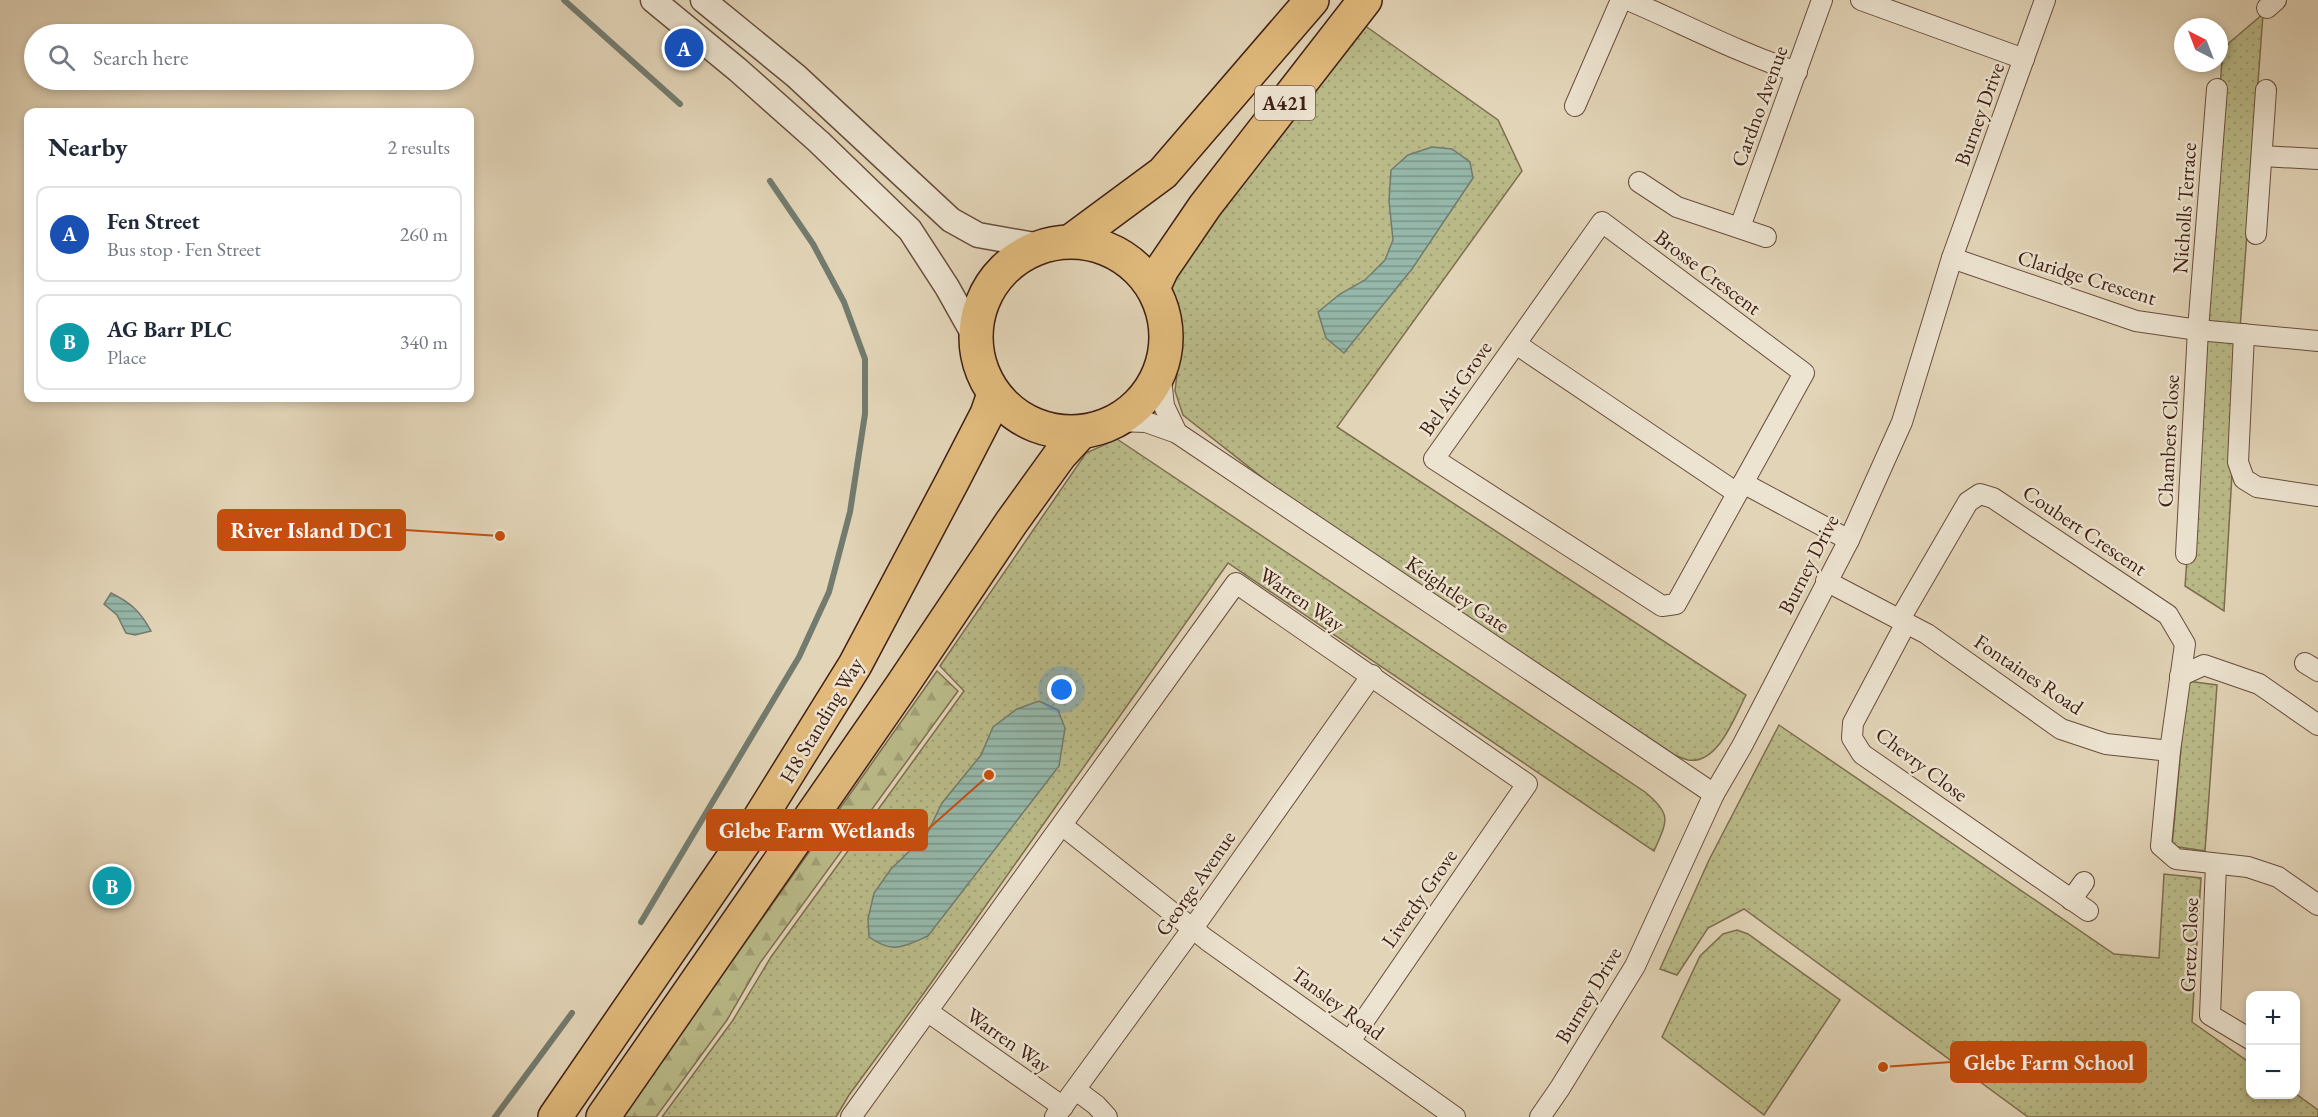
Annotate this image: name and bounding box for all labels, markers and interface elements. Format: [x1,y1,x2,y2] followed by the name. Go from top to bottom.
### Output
[2174,18,2228,72] north arrow
[24,24,474,90] search box
[664,26,704,70] pin: A
[45,41,78,74] icon: search
[1725,42,1793,170] street label: Cardno Avenue
[93,43,188,72] text: Search here
[1948,59,2010,169] street label: Burney Drive
[1255,86,1315,120] road number: A421
[48,130,128,164] text: Nearby
[387,134,450,160] text: 2 results
[2166,142,2202,274] street label: Nicholls Terrace
[107,207,200,236] text: Fen Street
[62,221,77,247] text: A
[400,221,448,247] text: 260 m
[1649,223,1767,321] street label: Brosse Crescent
[107,236,261,262] text: Bus stop · Fen Street
[2014,243,2160,311] street label: Claridge Crescent
[107,315,232,344] text: AG Barr PLC
[63,329,76,355] text: B
[400,329,448,355] text: 340 m
[1412,335,1498,441] street label: Bel Air Grove
[107,344,146,370] text: Place
[2151,374,2185,508] street label: Chambers Close
[2018,479,2153,582] street label: Coubert Crescent
[218,510,405,550] callout: River Island DC1
[1771,510,1845,618] street label: Burney Drive
[230,516,394,545] text: River Island DC1
[1401,549,1515,639] street label: Keightley Gate
[1254,561,1351,638] street label: Warren Way
[1969,628,2089,721] street label: Fontaines Road
[773,652,870,788] street label: H8 Standing Way
[1047,675,1076,704] your location
[1870,720,1974,808] street label: Chevry Close
[707,810,927,850] callout: Glebe Farm Wetlands
[719,816,915,845] text: Glebe Farm Wetlands
[1149,825,1241,941] street label: George Avenue
[1375,843,1463,953] street label: Liverdy Grove
[92,864,132,908] pin: B
[2174,897,2204,993] street label: Gretz Close
[1549,942,1627,1048] street label: Burney Drive
[1286,960,1390,1046] street label: Tansley Road
[2246,991,2300,1099] map controls
[2246,991,2300,1045] button: +
[961,1001,1057,1079] street label: Warren Way
[1951,1042,2146,1082] callout: Glebe Farm School
[2246,1045,2300,1099] button: −
[1964,1048,2134,1077] text: Glebe Farm School

